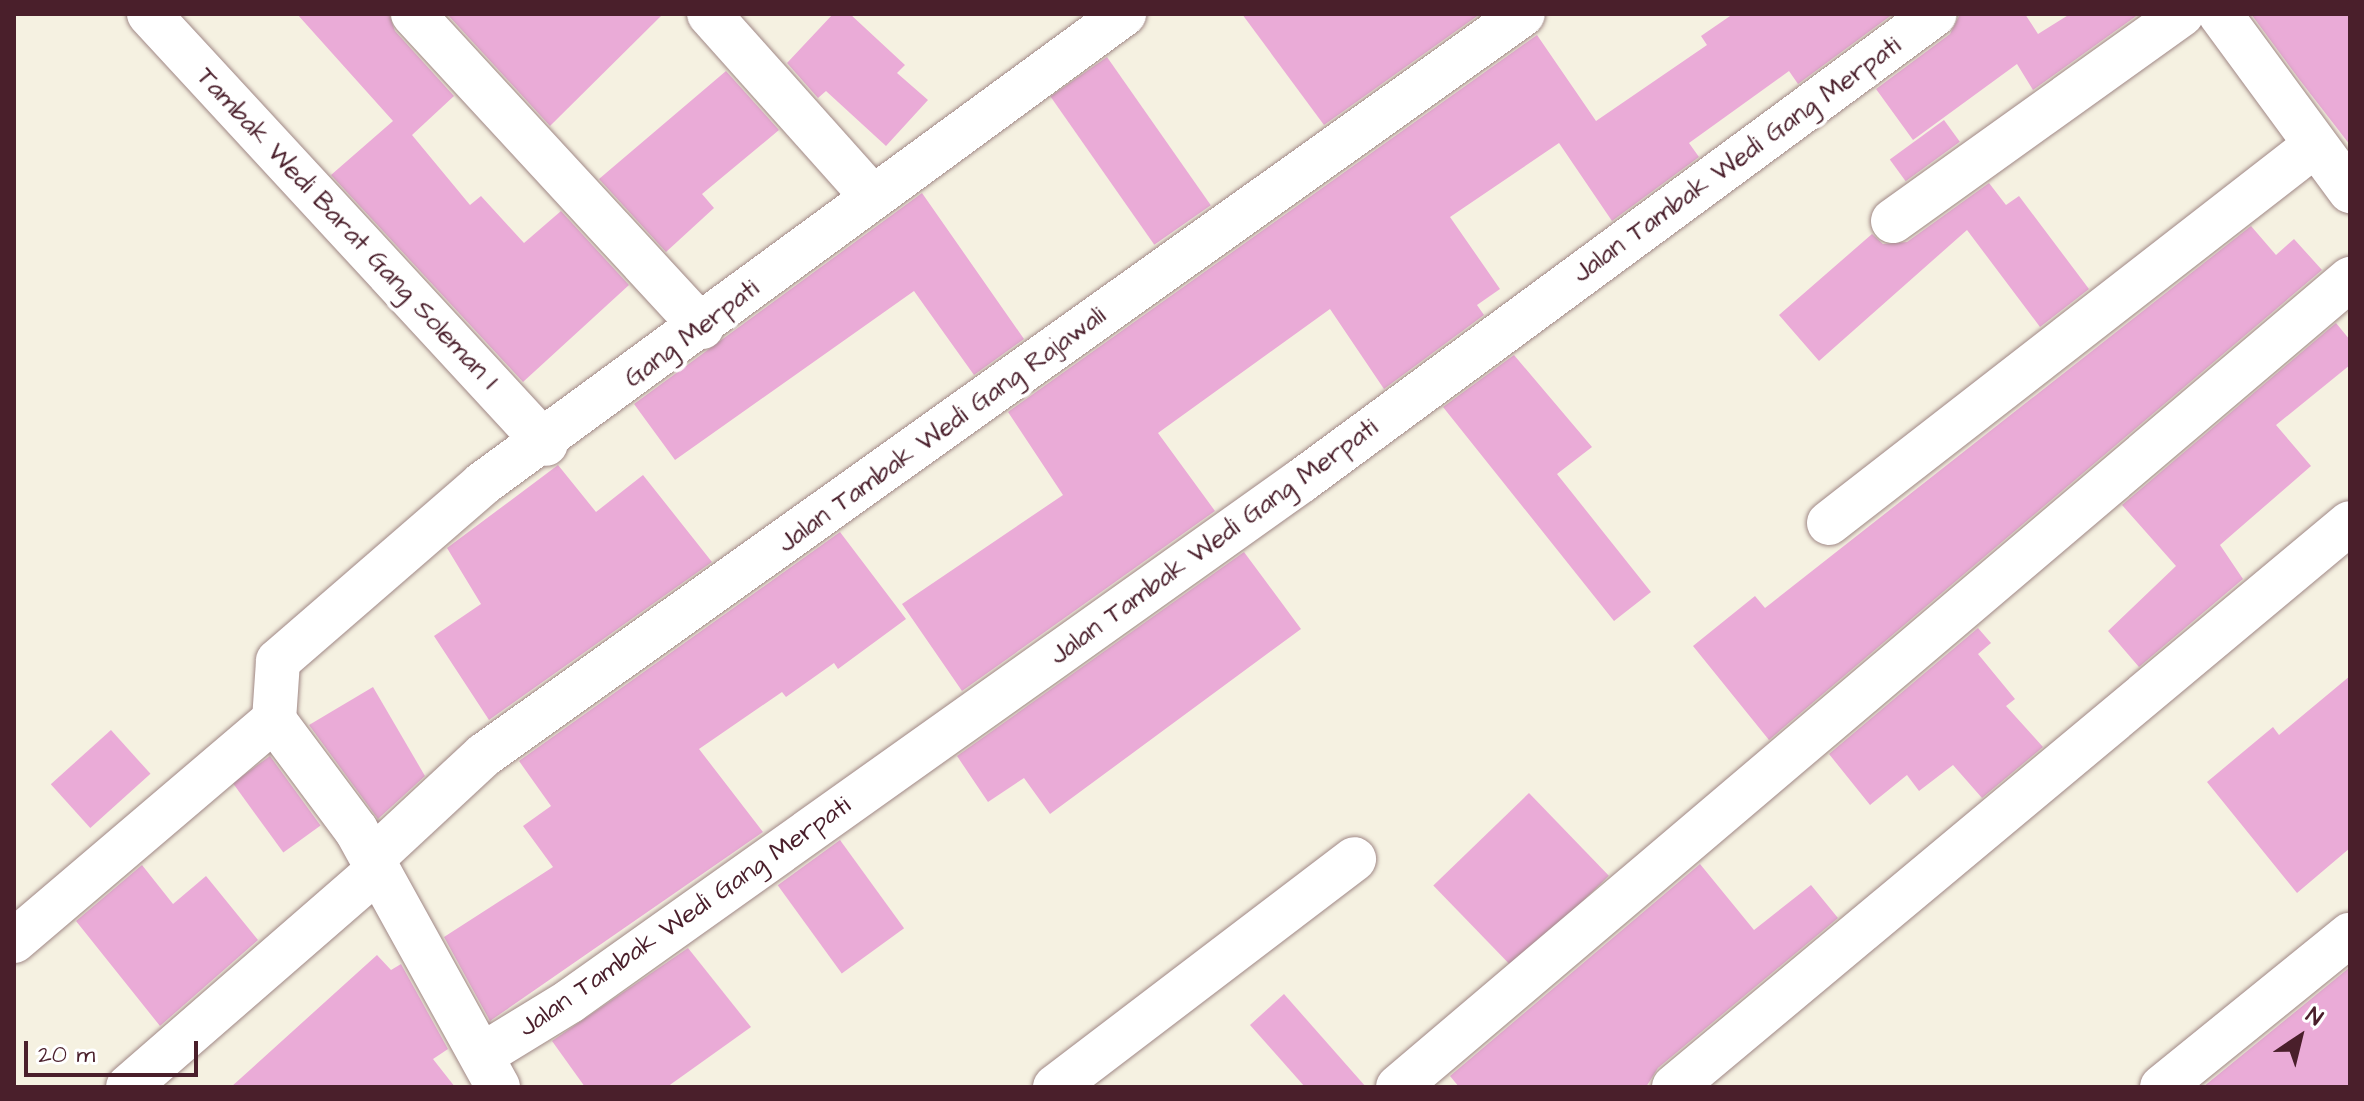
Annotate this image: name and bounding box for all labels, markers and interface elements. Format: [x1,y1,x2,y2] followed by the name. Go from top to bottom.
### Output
[1567,30,1907,290] street label: Jalan Tambak Wedi Gang Merpati
[189,62,505,396] street label: Tambak Wedi Barat Gang Soleman I
[619,273,765,395] street label: Gang Merpati
[772,300,1112,560] street label: Jalan Tambak Wedi Gang Rajawali
[1044,412,1384,672] street label: Jalan Tambak Wedi Gang Merpati
[513,790,857,1044] street label: Jalan Tambak Wedi Gang Merpati
[2260,997,2340,1077] north arrow
[2300,1000,2329,1034] text: N
[28,1025,202,1075] scale bar
[38,1038,95,1072] text: 20 m

